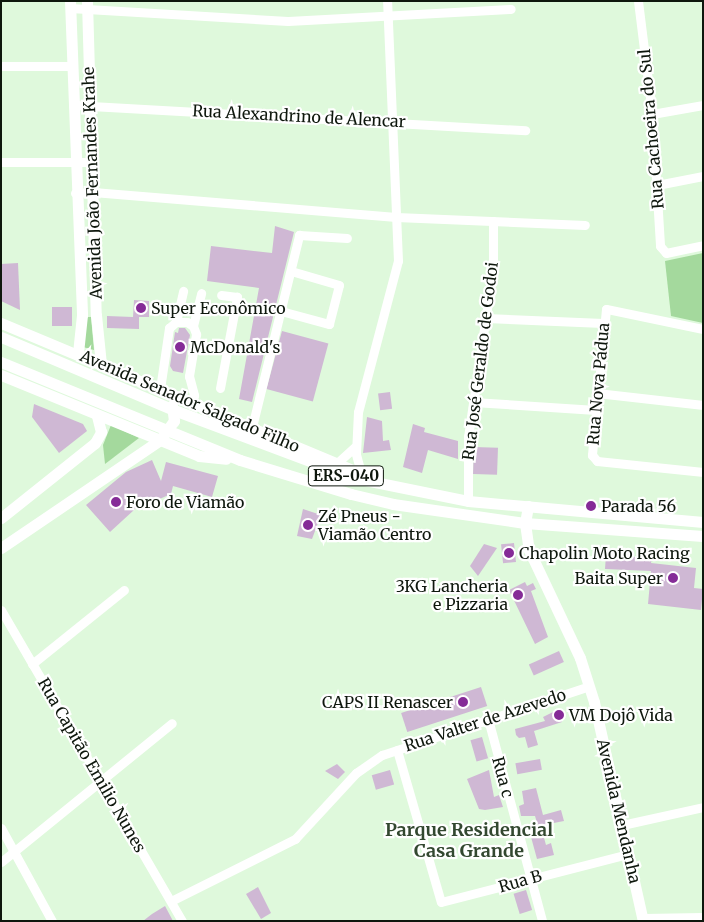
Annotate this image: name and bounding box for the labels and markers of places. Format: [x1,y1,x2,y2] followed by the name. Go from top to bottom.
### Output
[151,298,285,318] place label: Super Econômico
[135,302,147,314] marker: Super Econômico
[190,337,280,357] place label: McDonald's
[174,341,186,353] marker: McDonald's
[126,492,244,512] place label: Foro de Viamão
[110,496,122,508] marker: Foro de Viamão
[601,496,676,516] place label: Parada 56
[585,500,597,512] marker: Parada 56
[318,506,431,544] place label: Zé Pneus - Viamão Centro
[302,519,314,531] marker: Zé Pneus - Viamão Centro
[519,543,690,563] place label: Chapolin Moto Racing
[503,547,515,559] marker: Chapolin Moto Racing
[575,568,663,588] place label: Baita Super
[667,572,679,584] marker: Baita Super
[396,576,508,614] place label: 3KG Lancheria e Pizzaria
[512,589,524,601] marker: 3KG Lancheria e Pizzaria
[322,692,453,712] place label: CAPS II Renascer
[457,696,469,708] marker: CAPS II Renascer
[569,705,673,725] place label: VM Dojô Vida
[553,709,565,721] marker: VM Dojô Vida

